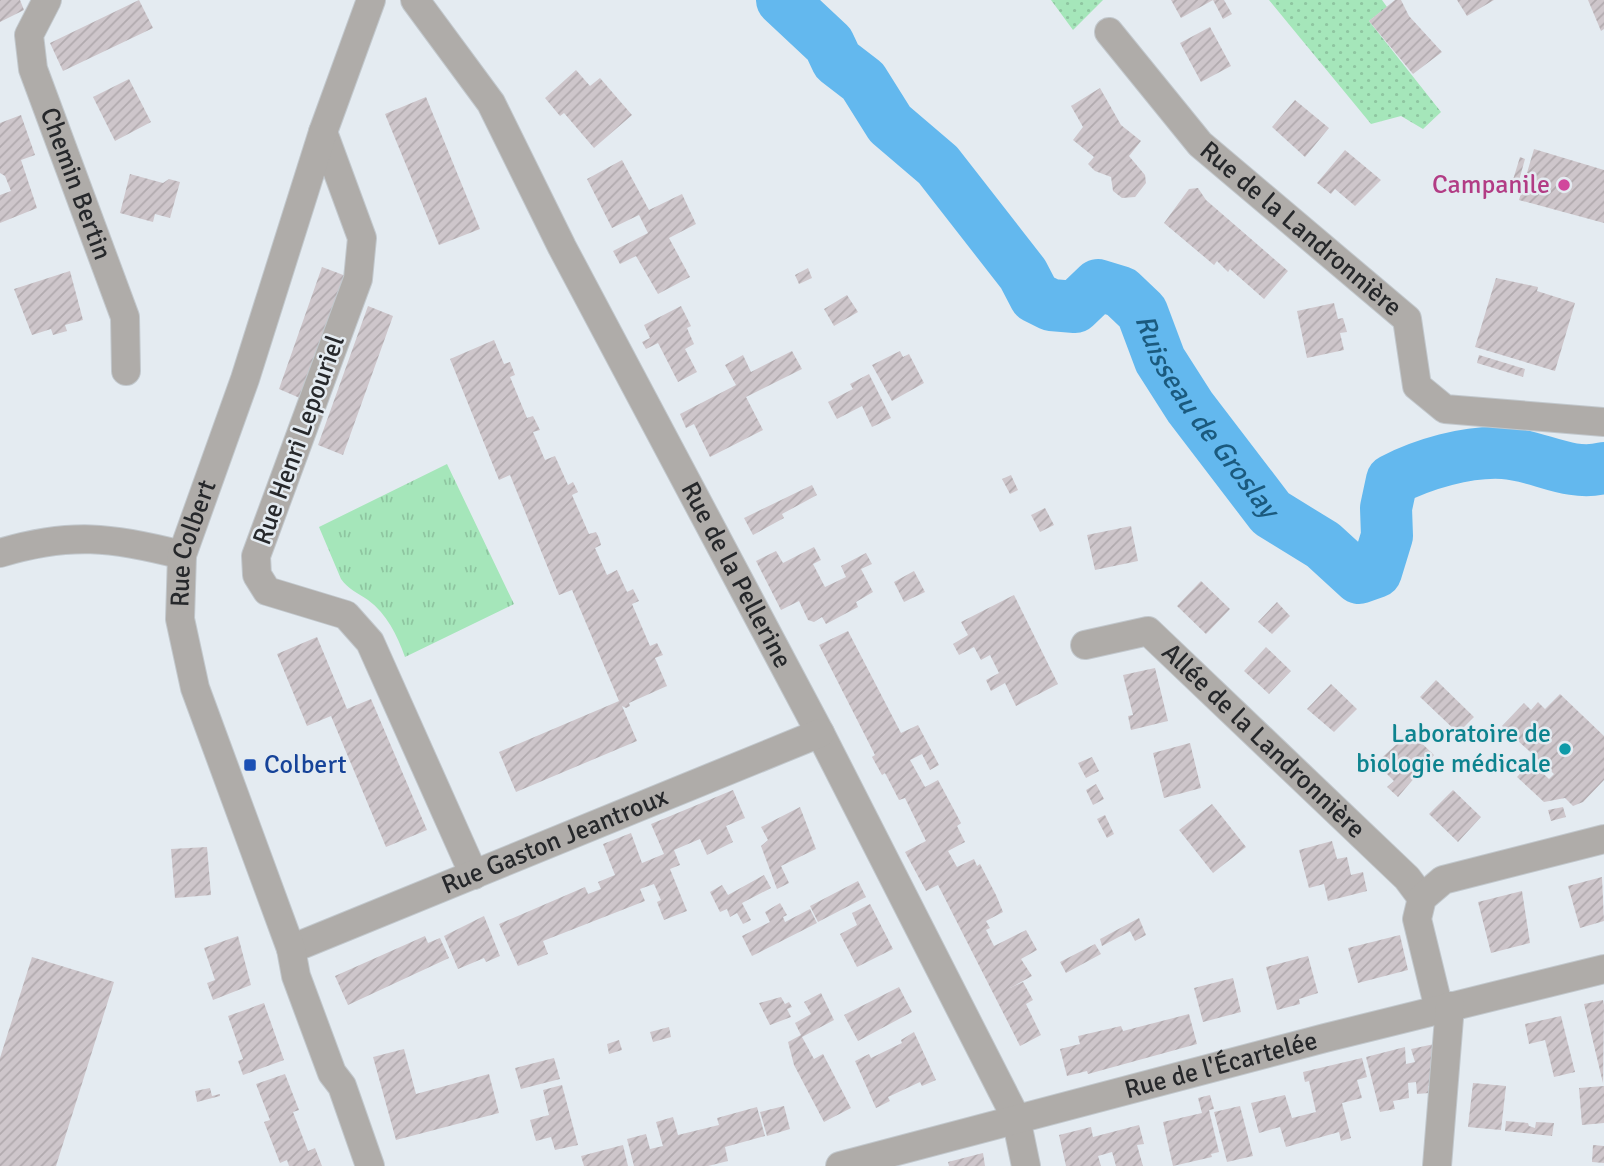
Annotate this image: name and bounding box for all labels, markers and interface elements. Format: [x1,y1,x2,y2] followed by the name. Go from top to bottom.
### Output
[33,103,118,264] street label: Chemin Bertin
[1193,135,1408,323] street label: Rue de la Landronnière
[1432,169,1550,201] place label: Campanile
[1556,177,1572,193] marker: Campanile
[1128,310,1288,528] water label: Ruisseau de Groslay
[246,331,352,549] street label: Rue Henri Lepouriel
[164,476,224,608] street label: Rue Colbert
[674,477,799,674] street label: Rue de la Pellerine
[1155,637,1372,845] street label: Allée de la Landronnière
[1356,718,1551,780] place label: Laboratoire de biologie médicale
[1557,741,1573,757] marker: Laboratoire de biologie médicale
[264,749,347,781] place label: Colbert
[242,757,258,773] marker: Colbert
[437,781,673,902] street label: Rue Gaston Jeantroux
[1121,1025,1321,1106] street label: Rue de l'Écartelée

